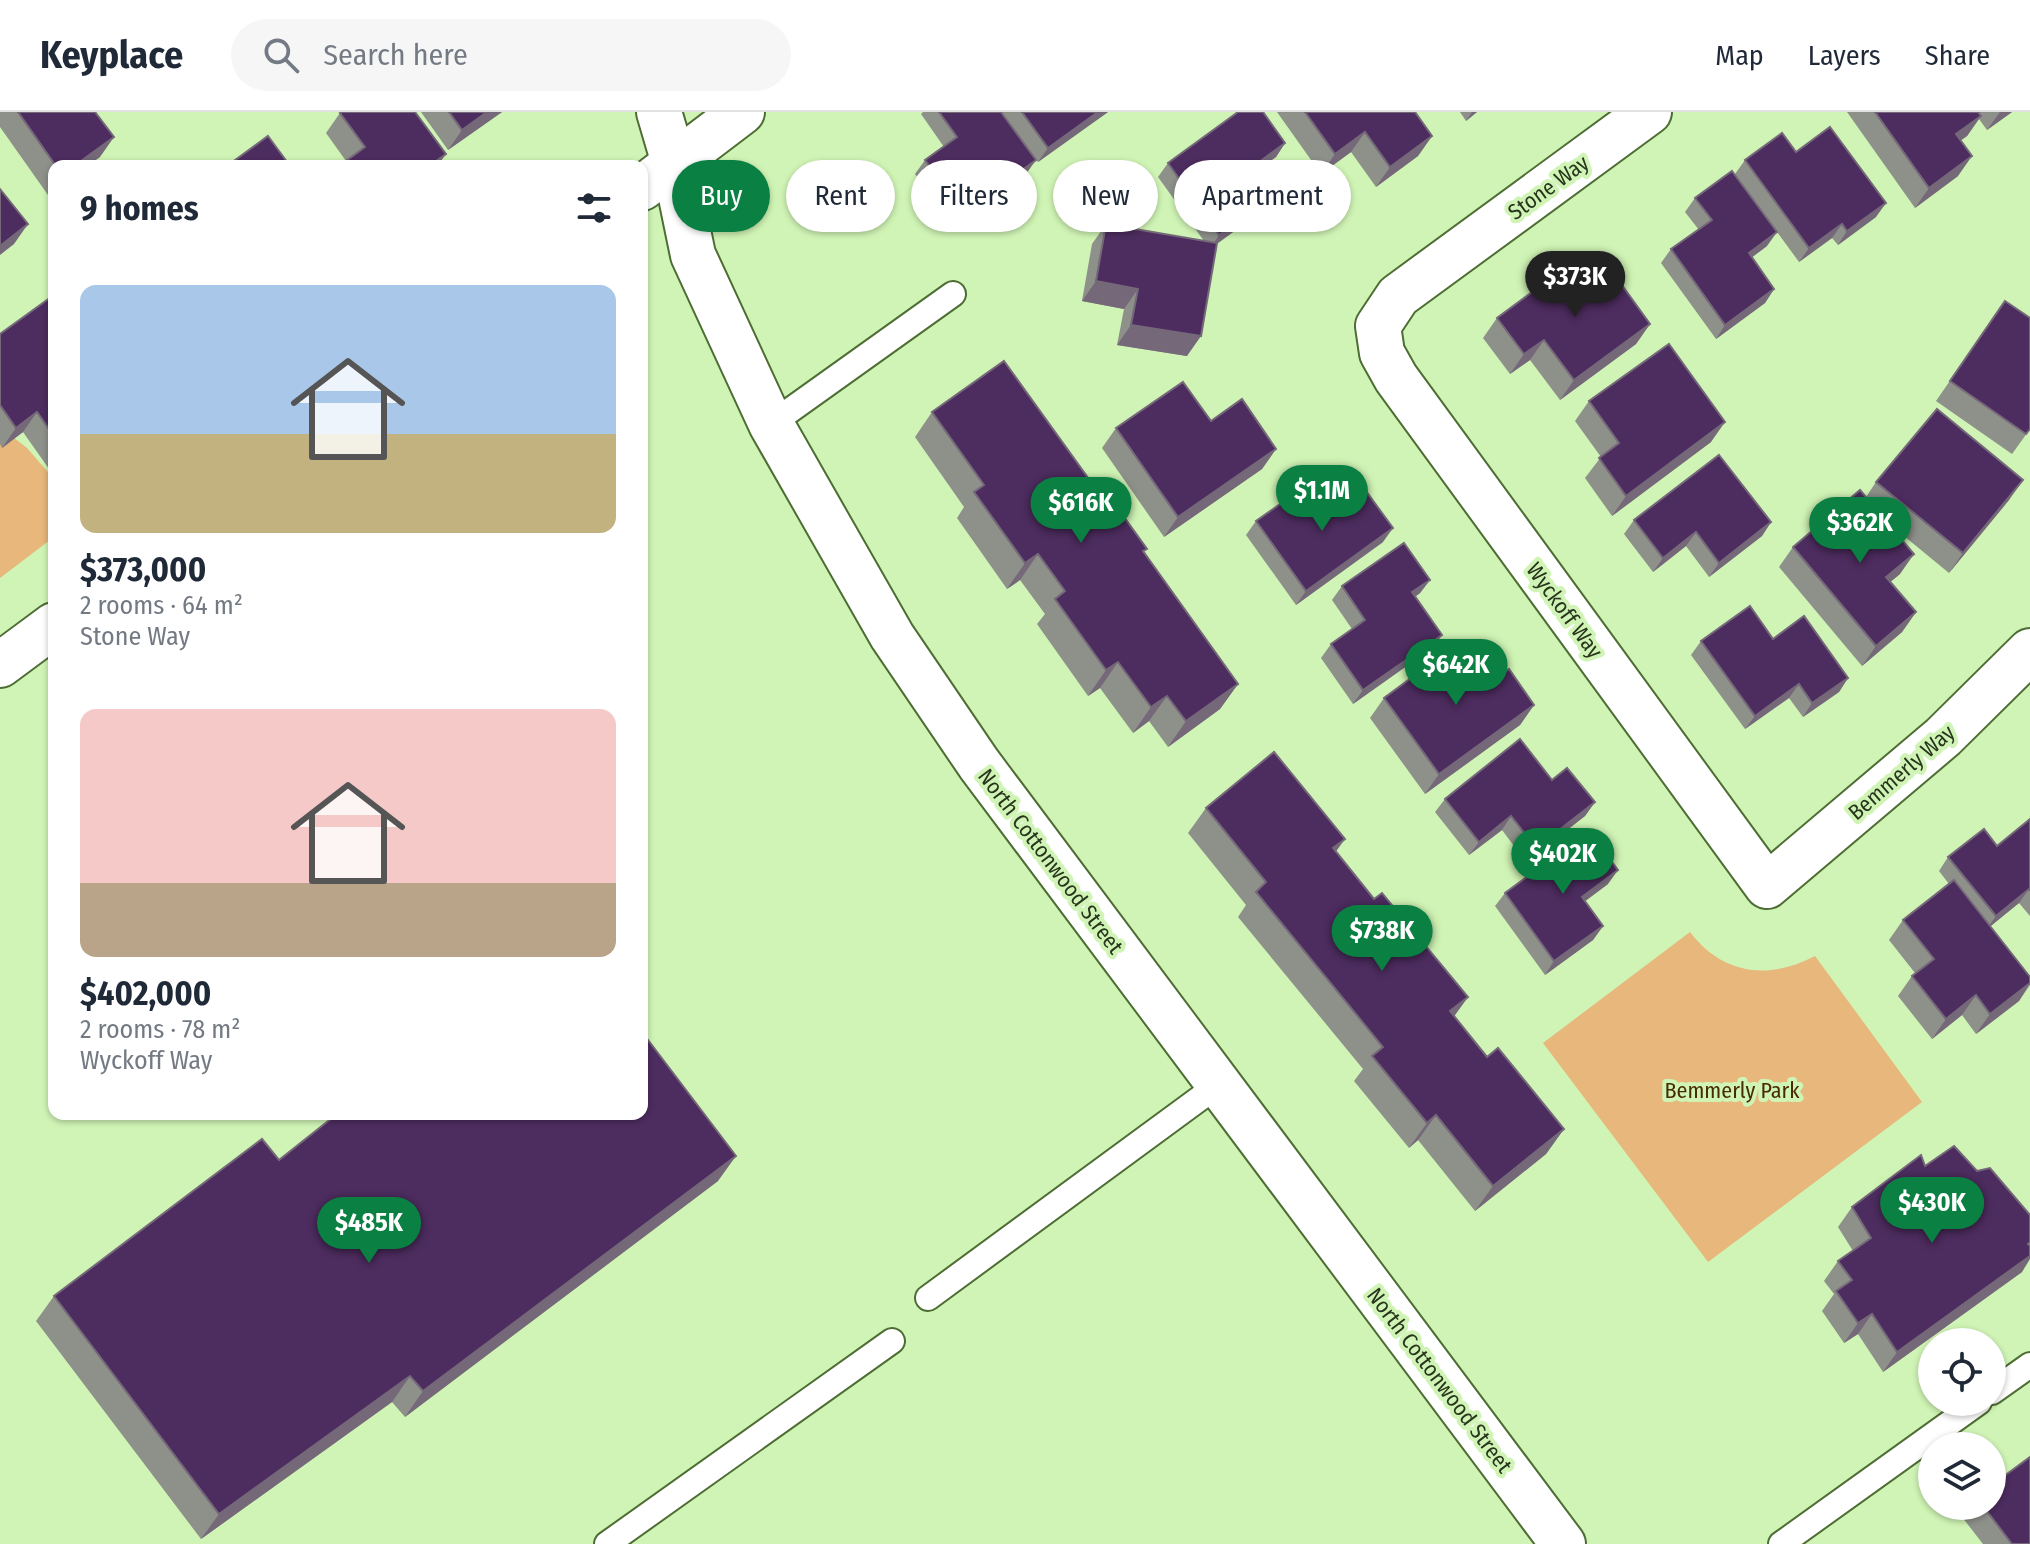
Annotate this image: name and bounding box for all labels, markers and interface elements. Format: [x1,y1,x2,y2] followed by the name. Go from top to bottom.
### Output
[231,19,791,91] search box
[40,32,183,78] text: Keyplace
[259,33,303,77] icon: search
[323,37,468,73] text: Search here
[1715,39,1764,72] text: Map
[1808,39,1881,72] text: Layers
[1925,39,1990,72] text: Share
[1503,149,1594,226] street label: Stone Way
[672,160,770,232] chip: Buy
[786,160,895,232] chip: Rent
[911,160,1037,232] chip: Filters
[1053,160,1158,232] chip: New
[1174,160,1351,232] chip: Apartment
[572,186,616,230] icon: filters
[80,188,199,229] text: 9 homes
[1519,251,1631,319] pin: $373K
[1543,261,1607,292] text: $373K
[276,337,420,481] icon: home
[1266,465,1378,533] pin: $1.1M
[1294,475,1350,506] text: $1.1M
[1025,477,1137,545] pin: $616K
[1049,487,1113,518] text: $616K
[1804,497,1916,565] pin: $362K
[1827,507,1893,538] text: $362K
[80,549,206,590] text: $373,000
[1521,557,1609,664] street label: Wyckoff Way
[80,590,243,621] text: 2 rooms · 64 m²
[80,621,190,652] text: Stone Way
[1400,639,1512,707] pin: $642K
[1423,649,1489,680] text: $642K
[1843,719,1960,826] street label: Bemmerly Way
[276,761,420,905] icon: home
[972,763,1129,960] street label: North Cottonwood Street
[1507,828,1619,896] pin: $402K
[1529,838,1597,869] text: $402K
[1326,905,1438,973] pin: $738K
[1350,915,1414,946] text: $738K
[80,973,211,1014] text: $402,000
[80,1014,241,1045] text: 2 rooms · 78 m²
[80,1045,212,1076] text: Wyckoff Way
[1665,1077,1800,1104] park label: Bemmerly Park
[1876,1177,1988,1245] pin: $430K
[1898,1187,1966,1218] text: $430K
[313,1197,425,1265] pin: $485K
[335,1207,403,1238] text: $485K
[1361,1282,1518,1479] street label: North Cottonwood Street
[1918,1328,2006,1520] map controls
[1918,1328,2006,1416] button: locate
[1918,1432,2006,1520] button: layers

